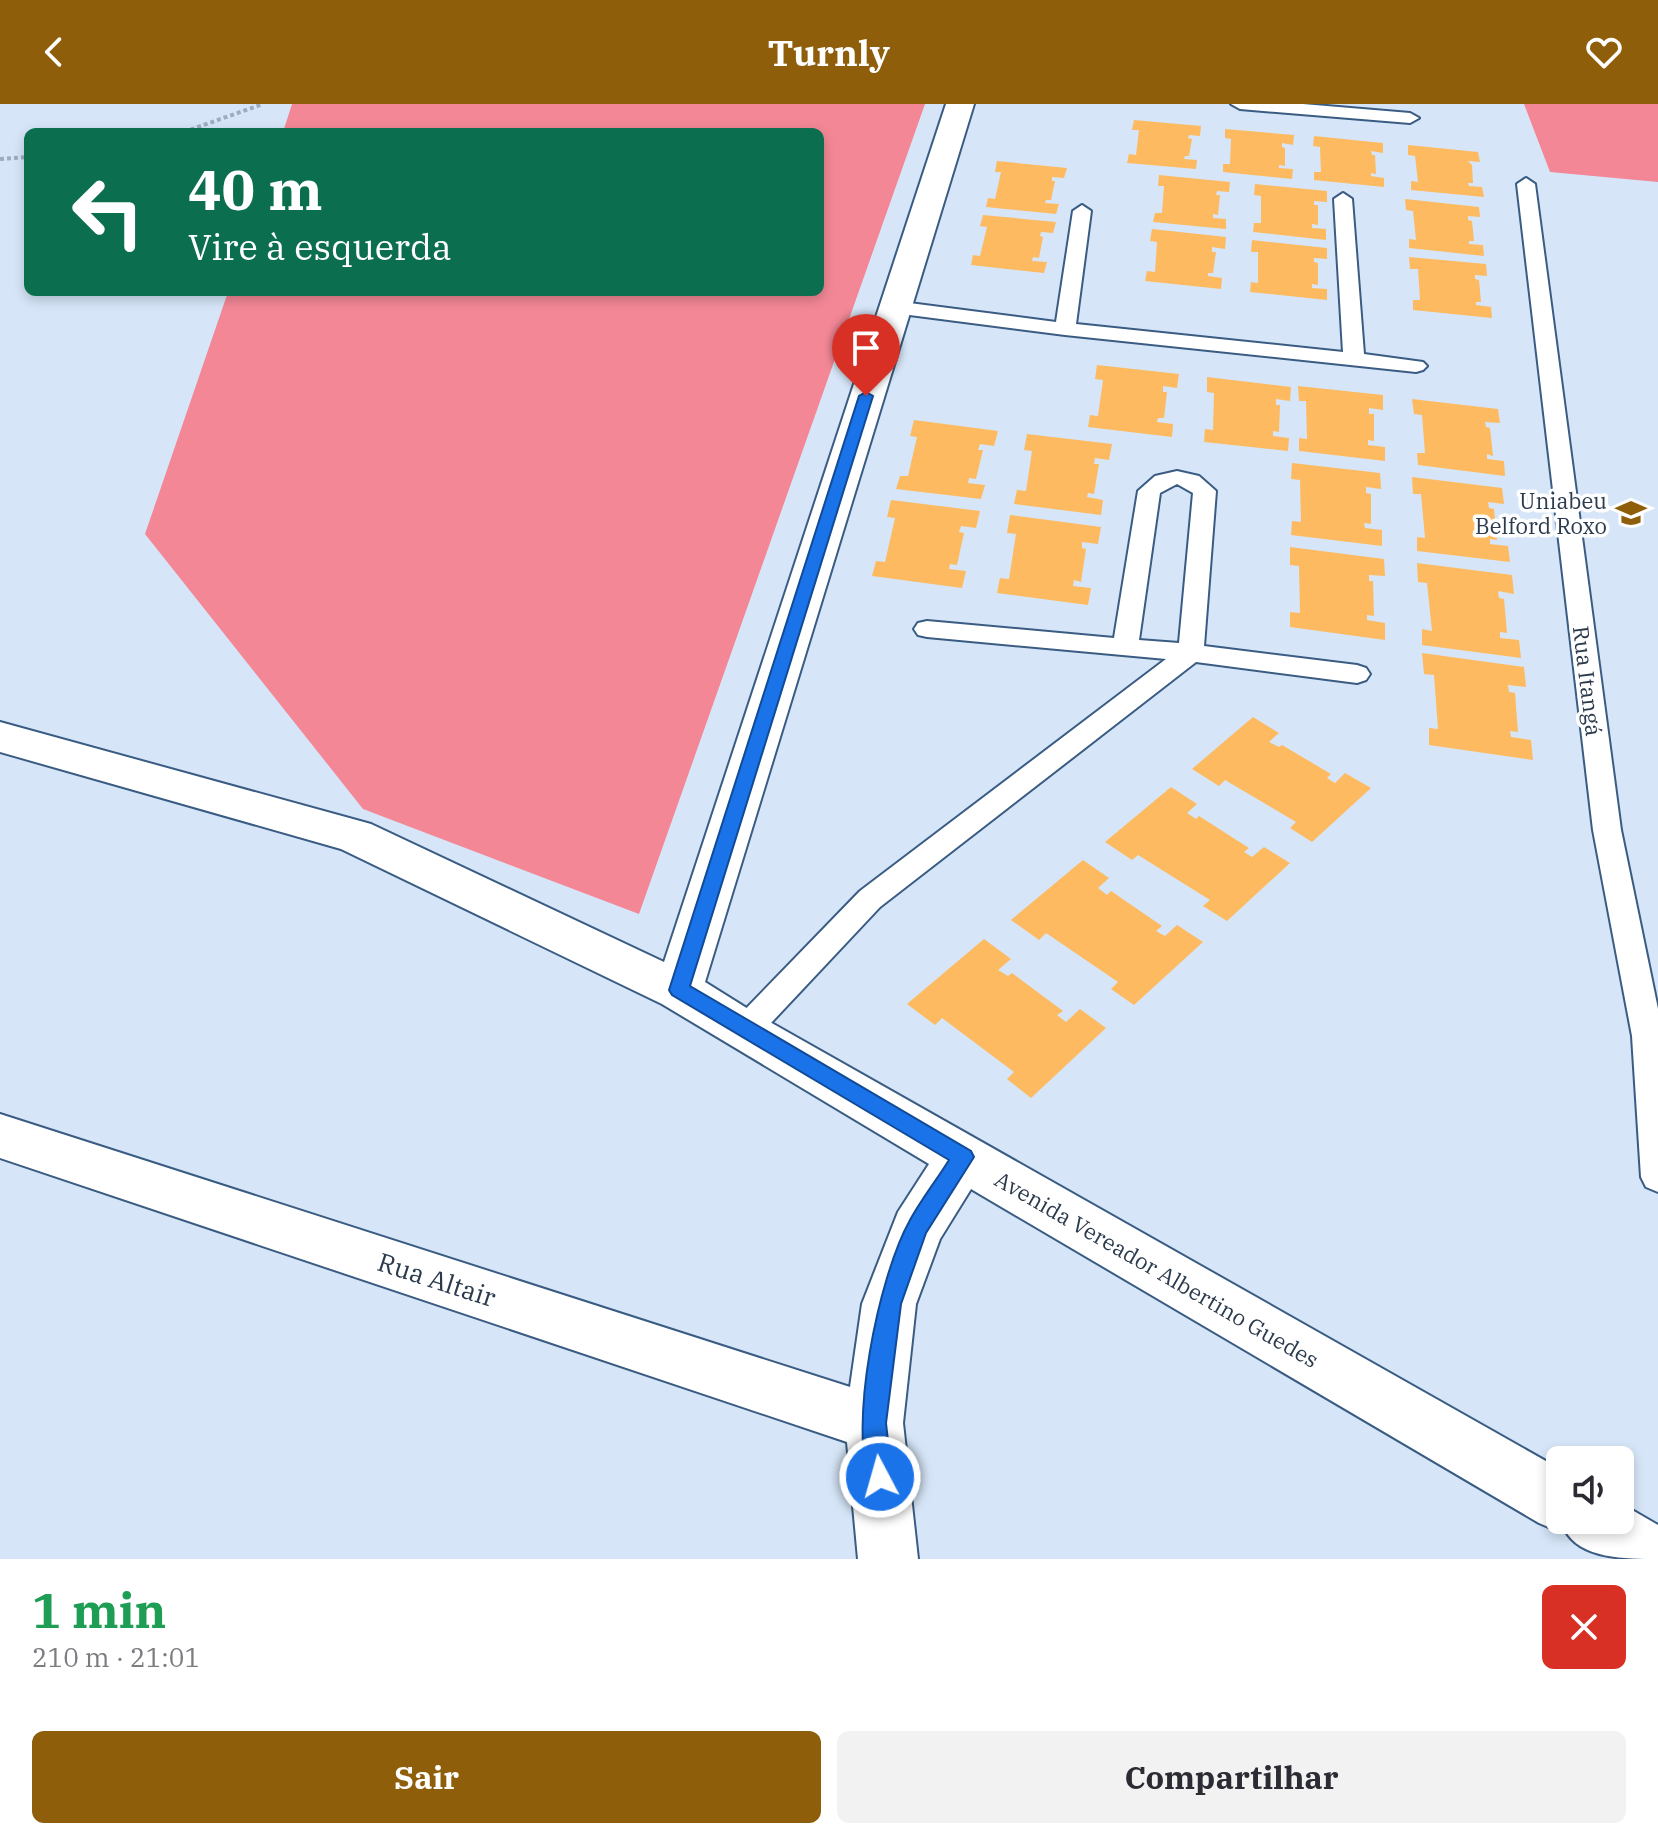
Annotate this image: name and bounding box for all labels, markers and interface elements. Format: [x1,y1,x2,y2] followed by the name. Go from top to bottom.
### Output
[768,29,890,76] text: Turnly
[32,30,76,74] icon: back
[1582,30,1626,74] icon: heart
[188,153,323,225] text: 40 m
[56,160,160,264] icon: left
[188,223,452,270] text: Vire à esquerda
[832,314,900,396] pin
[844,326,888,370] icon: arrive
[1475,486,1607,540] place label: Uniabeu Belford Roxo
[1614,496,1648,530] school or university icon: Uniabeu Belford Roxo
[1567,624,1609,738] street label: Rua Itangá
[990,1164,1324,1374] street label: Avenida Vereador Albertino Guedes
[374,1244,501,1314] street label: Rua Altair
[838,1435,922,1519] position arrow
[1546,1446,1634,1534] map controls
[1546,1446,1634,1534] button: sound
[32,1579,166,1641] text: 1 min
[1542,1585,1626,1669] button: close
[32,1640,200,1674] text: 210 m · 21:01
[32,1731,821,1823] button: Sair
[837,1731,1626,1823] button: Compartilhar

